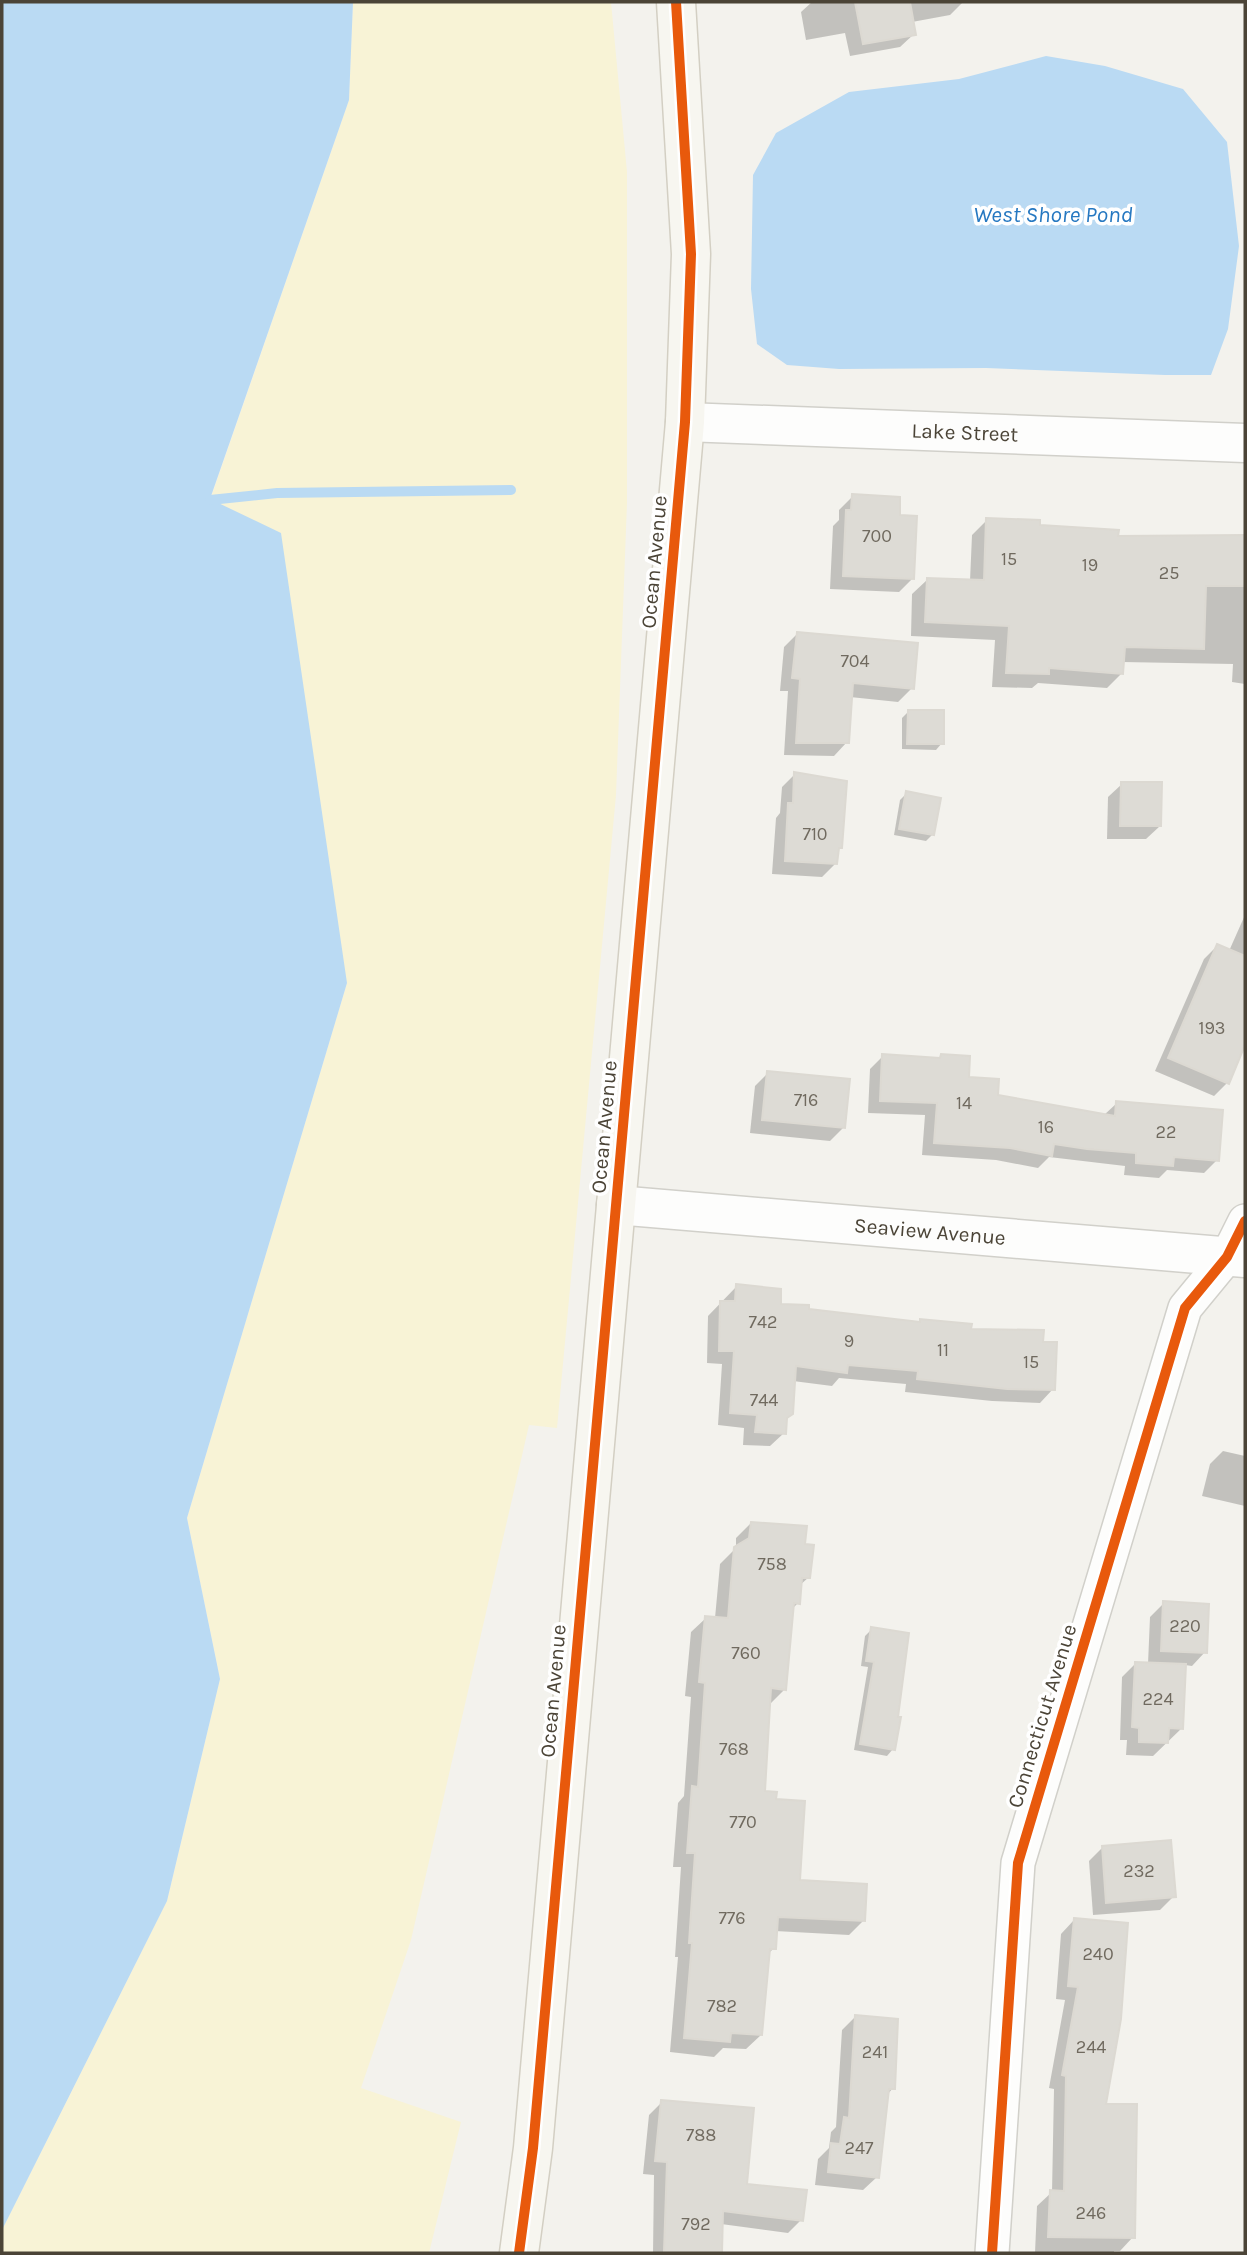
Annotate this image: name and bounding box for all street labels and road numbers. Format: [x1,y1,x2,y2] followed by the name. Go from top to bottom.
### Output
[911,419,1019,446] street label: Lake Street
[636,494,672,630] street label: Ocean Avenue
[586,1059,622,1195] street label: Ocean Avenue
[853,1213,1007,1250] street label: Seaview Avenue
[1003,1621,1081,1811] street label: Connecticut Avenue
[535,1623,571,1759] street label: Ocean Avenue

